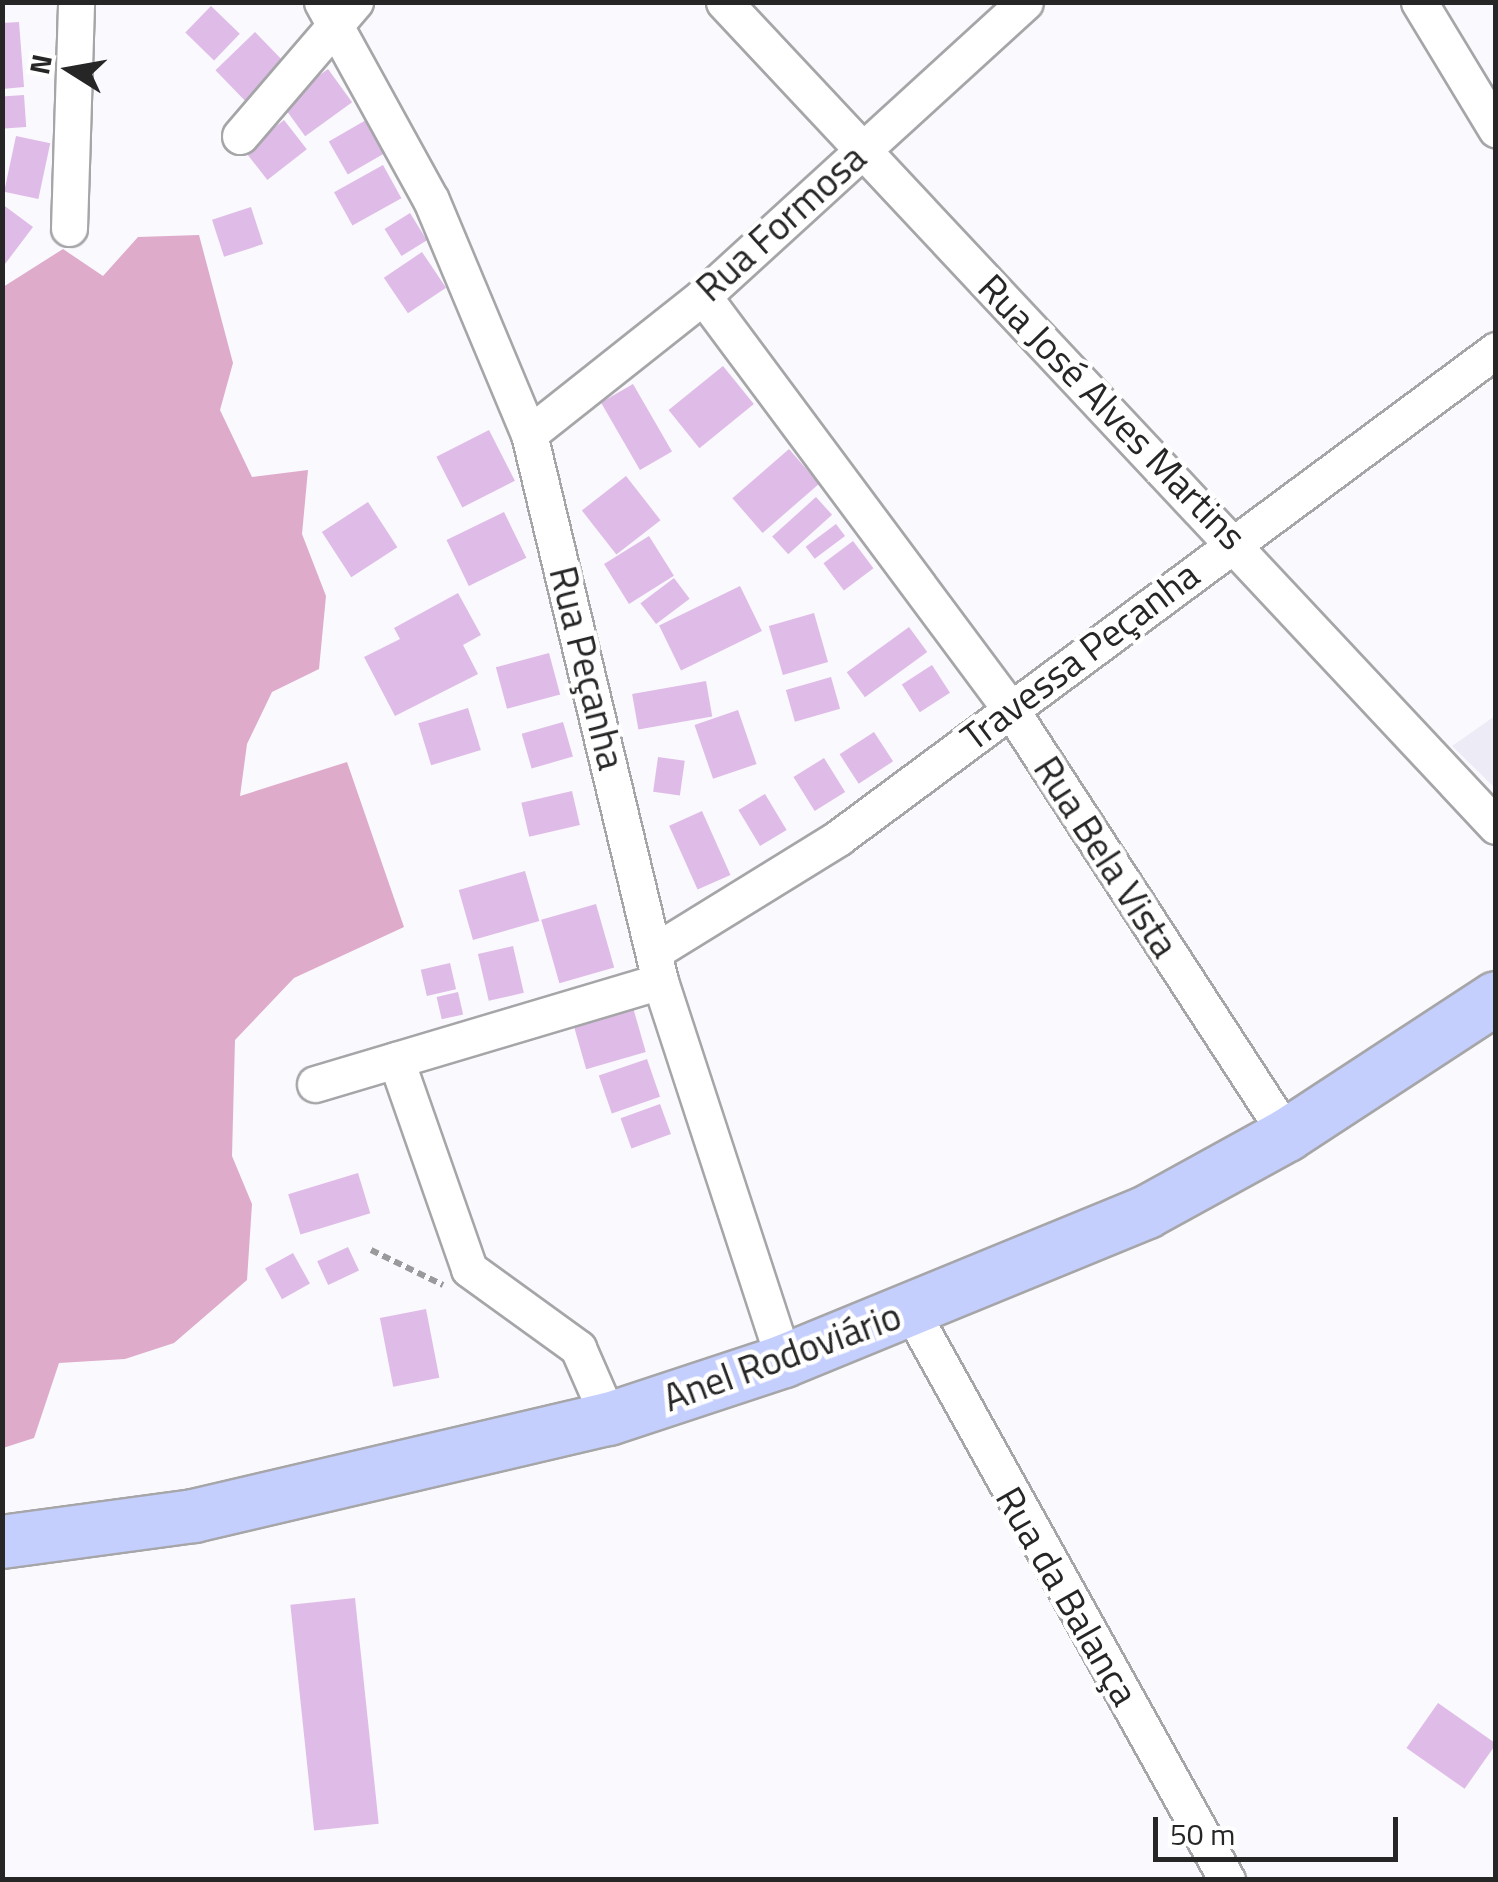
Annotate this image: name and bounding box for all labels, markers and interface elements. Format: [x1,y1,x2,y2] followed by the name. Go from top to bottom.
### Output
[20,20,120,120] north arrow
[17,51,63,78] text: N
[687,135,875,311] street label: Rua Formosa
[969,265,1255,559] street label: Rua José Alves Martins
[952,552,1208,760] street label: Travessa Peçanha
[540,562,634,774] street label: Rua Peçanha
[1024,748,1188,966] street label: Rua Bela Vista
[657,1293,907,1421] street label: Anel Rodoviário
[986,1479,1148,1713] street label: Rua da Balança
[1158,1797,1403,1859] scale bar
[1170,1811,1235,1857] text: 50 m

